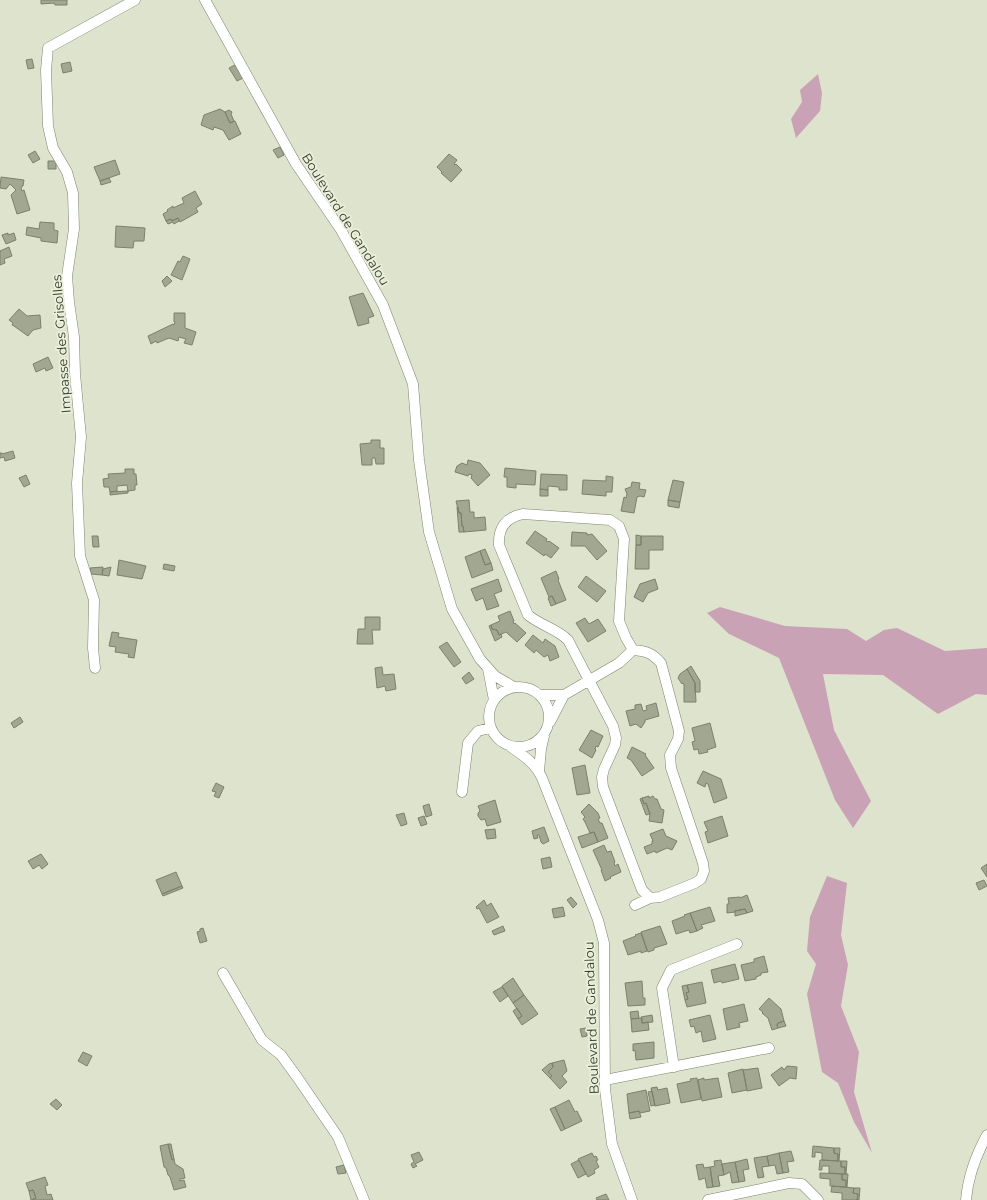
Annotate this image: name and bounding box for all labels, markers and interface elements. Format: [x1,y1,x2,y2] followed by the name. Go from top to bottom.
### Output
[299,150,393,288] street label: Boulevard de Gandalou
[48,274,74,414] street label: Impasse des Grisolles
[580,941,602,1095] street label: Boulevard de Gandalou

